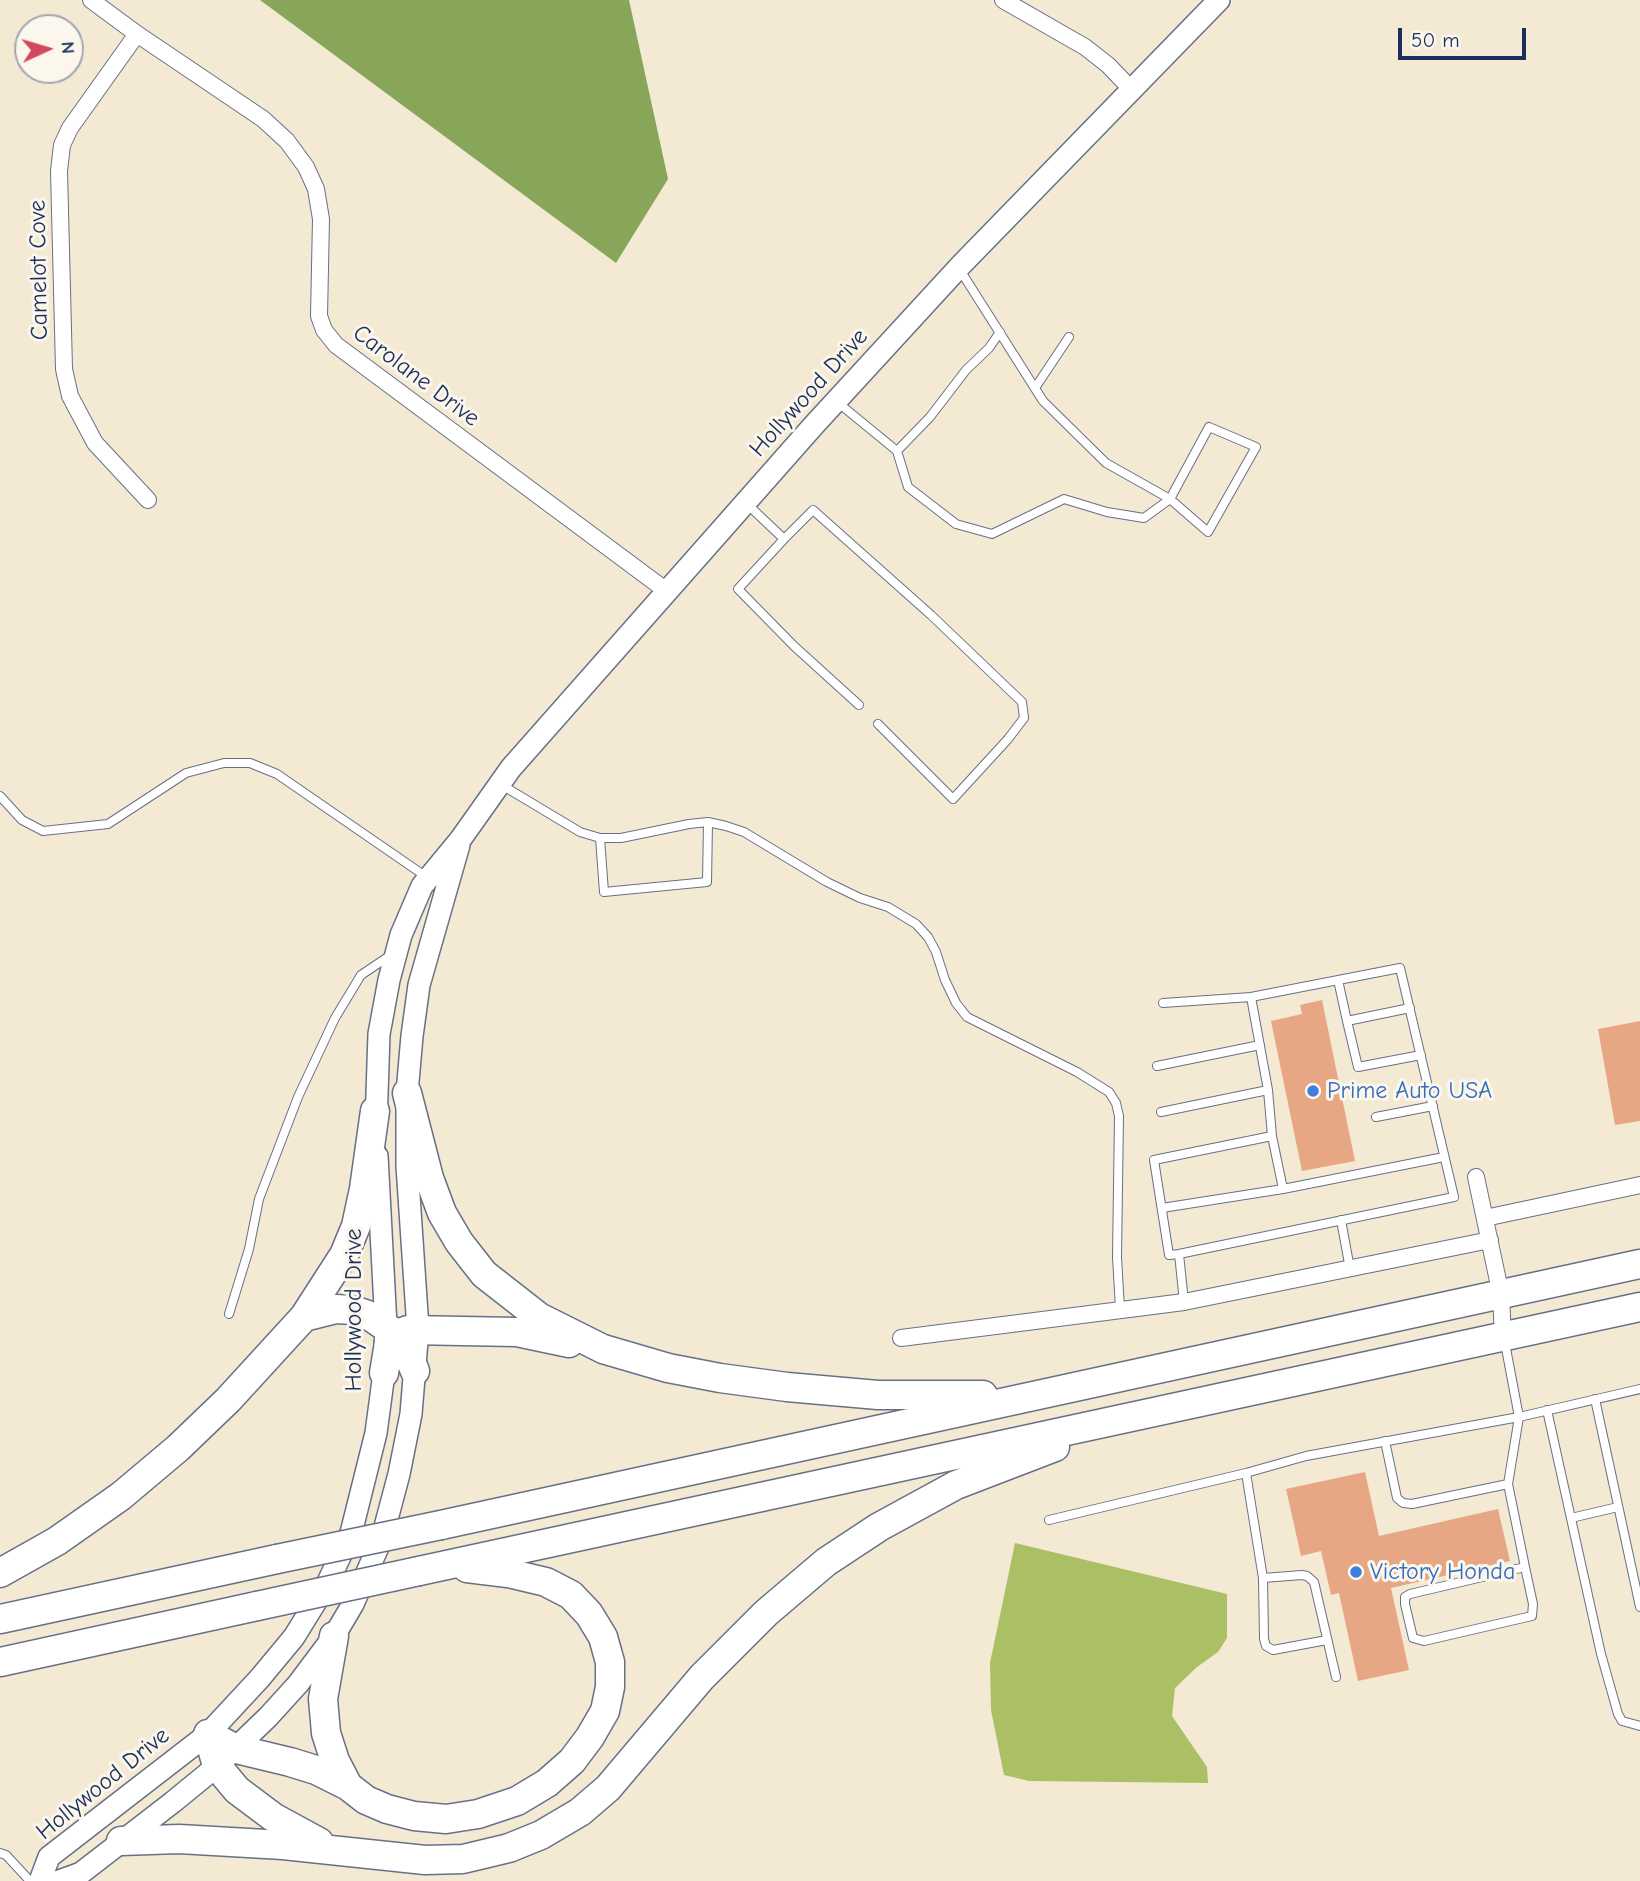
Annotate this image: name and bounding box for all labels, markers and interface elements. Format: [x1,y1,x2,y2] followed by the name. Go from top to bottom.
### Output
[14,14,84,84] north arrow
[1402,14,1530,58] scale bar
[1411,28,1460,52] text: 50 m
[57,41,79,55] text: N
[23,200,55,340] street label: Camelot Cove
[347,319,485,433] street label: Carolane Drive
[744,323,874,463] street label: Hollywood Drive
[1327,1077,1492,1105] place label: Prime Auto USA
[1305,1083,1321,1099] marker: Prime Auto USA
[340,1229,368,1391] street label: Hollywood Drive
[1370,1558,1515,1586] place label: Victory Honda
[1348,1564,1364,1580] marker: Victory Honda
[31,1722,175,1846] street label: Hollywood Drive

